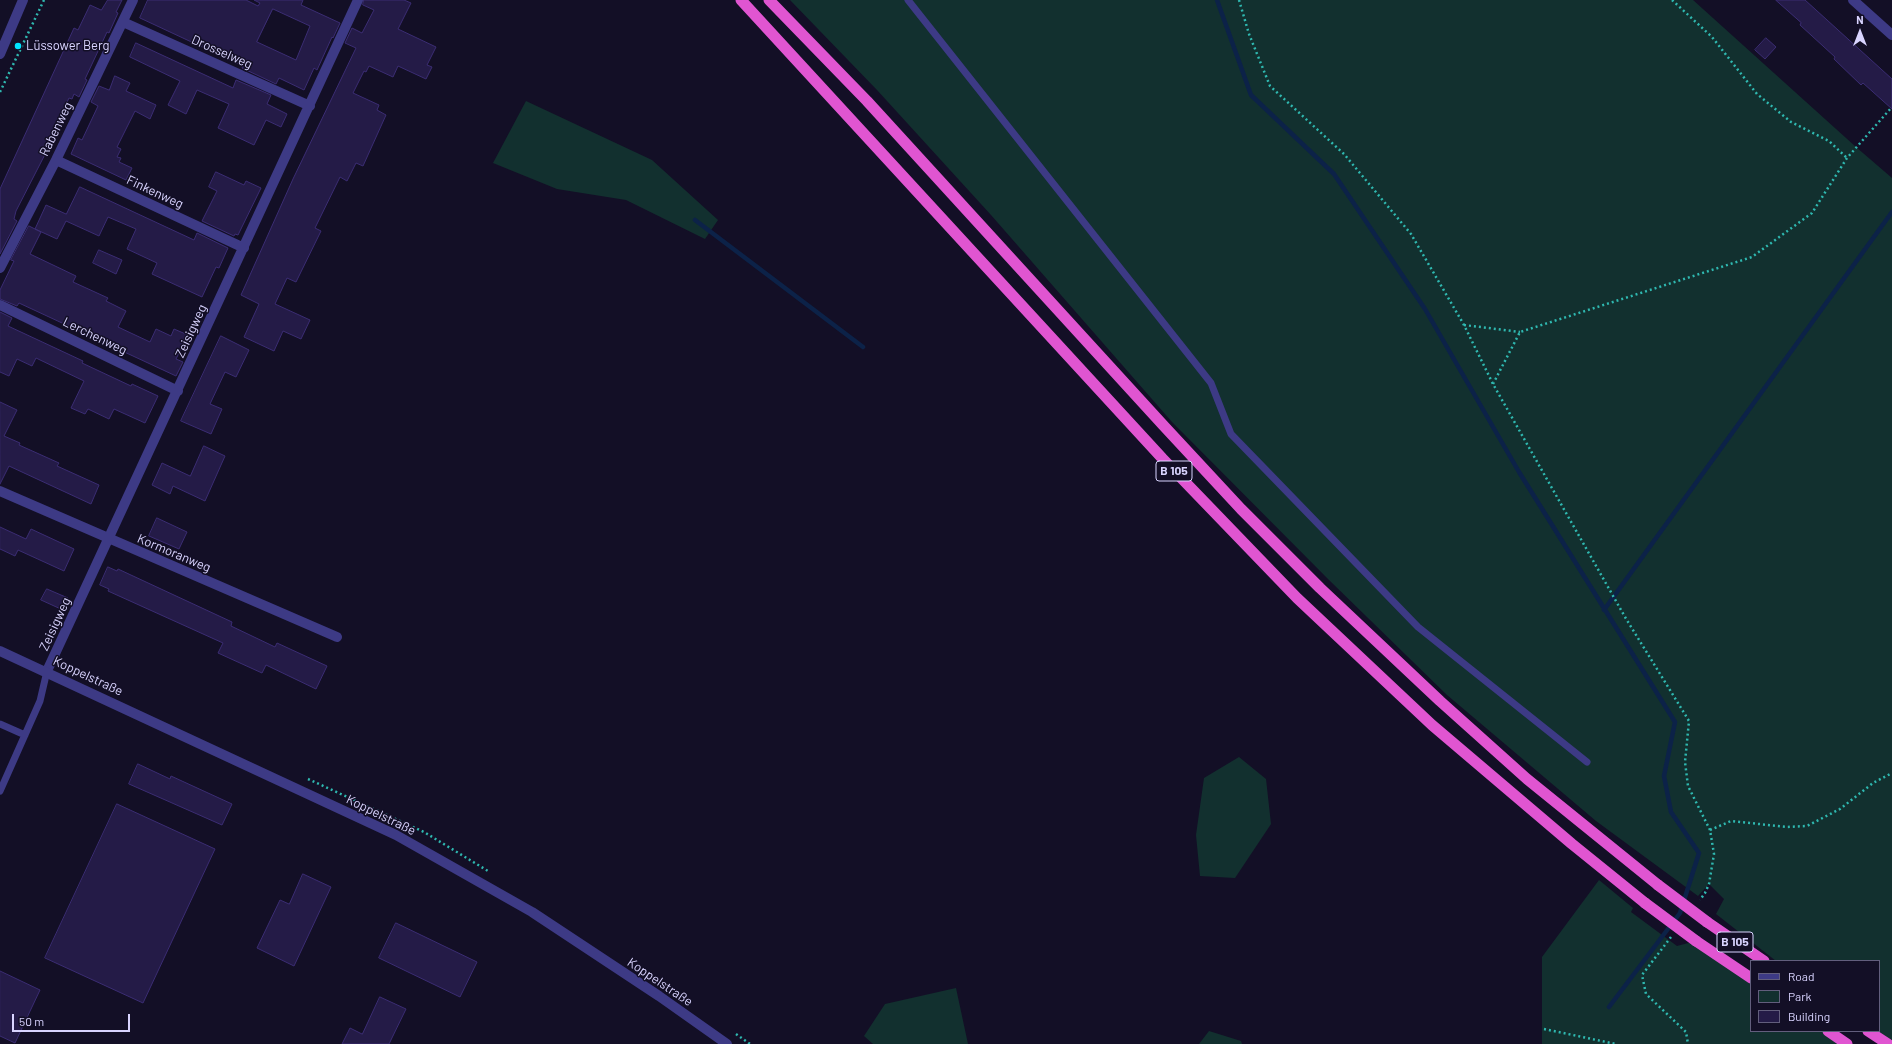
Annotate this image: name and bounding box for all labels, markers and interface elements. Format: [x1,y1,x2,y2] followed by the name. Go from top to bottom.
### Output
[1840,12,1880,52] north arrow
[1856,13,1864,26] text: N
[189,32,255,72] street label: Drosselweg
[26,38,110,54] place label: Lüssower Berg
[13,41,23,51] marker: Lüssower Berg
[36,99,76,159] street label: Rabenweg
[124,172,186,212] street label: Finkenweg
[172,302,210,360] street label: Zeisigweg
[60,314,130,358] street label: Lerchenweg
[1156,461,1192,481] road number: B 105
[135,530,213,576] street label: Kormoranweg
[36,595,74,653] street label: Zeisigweg
[50,653,126,699] street label: Koppelstraße
[344,791,418,839] street label: Koppelstraße
[1717,932,1753,952] road number: B 105
[624,954,696,1010] street label: Koppelstraße
[1750,960,1880,1032] legend
[1788,969,1815,983] text: Road
[1788,989,1812,1003] text: Park
[14,1006,132,1032] scale bar
[1788,1009,1830,1023] text: Building
[19,1014,44,1028] text: 50 m

